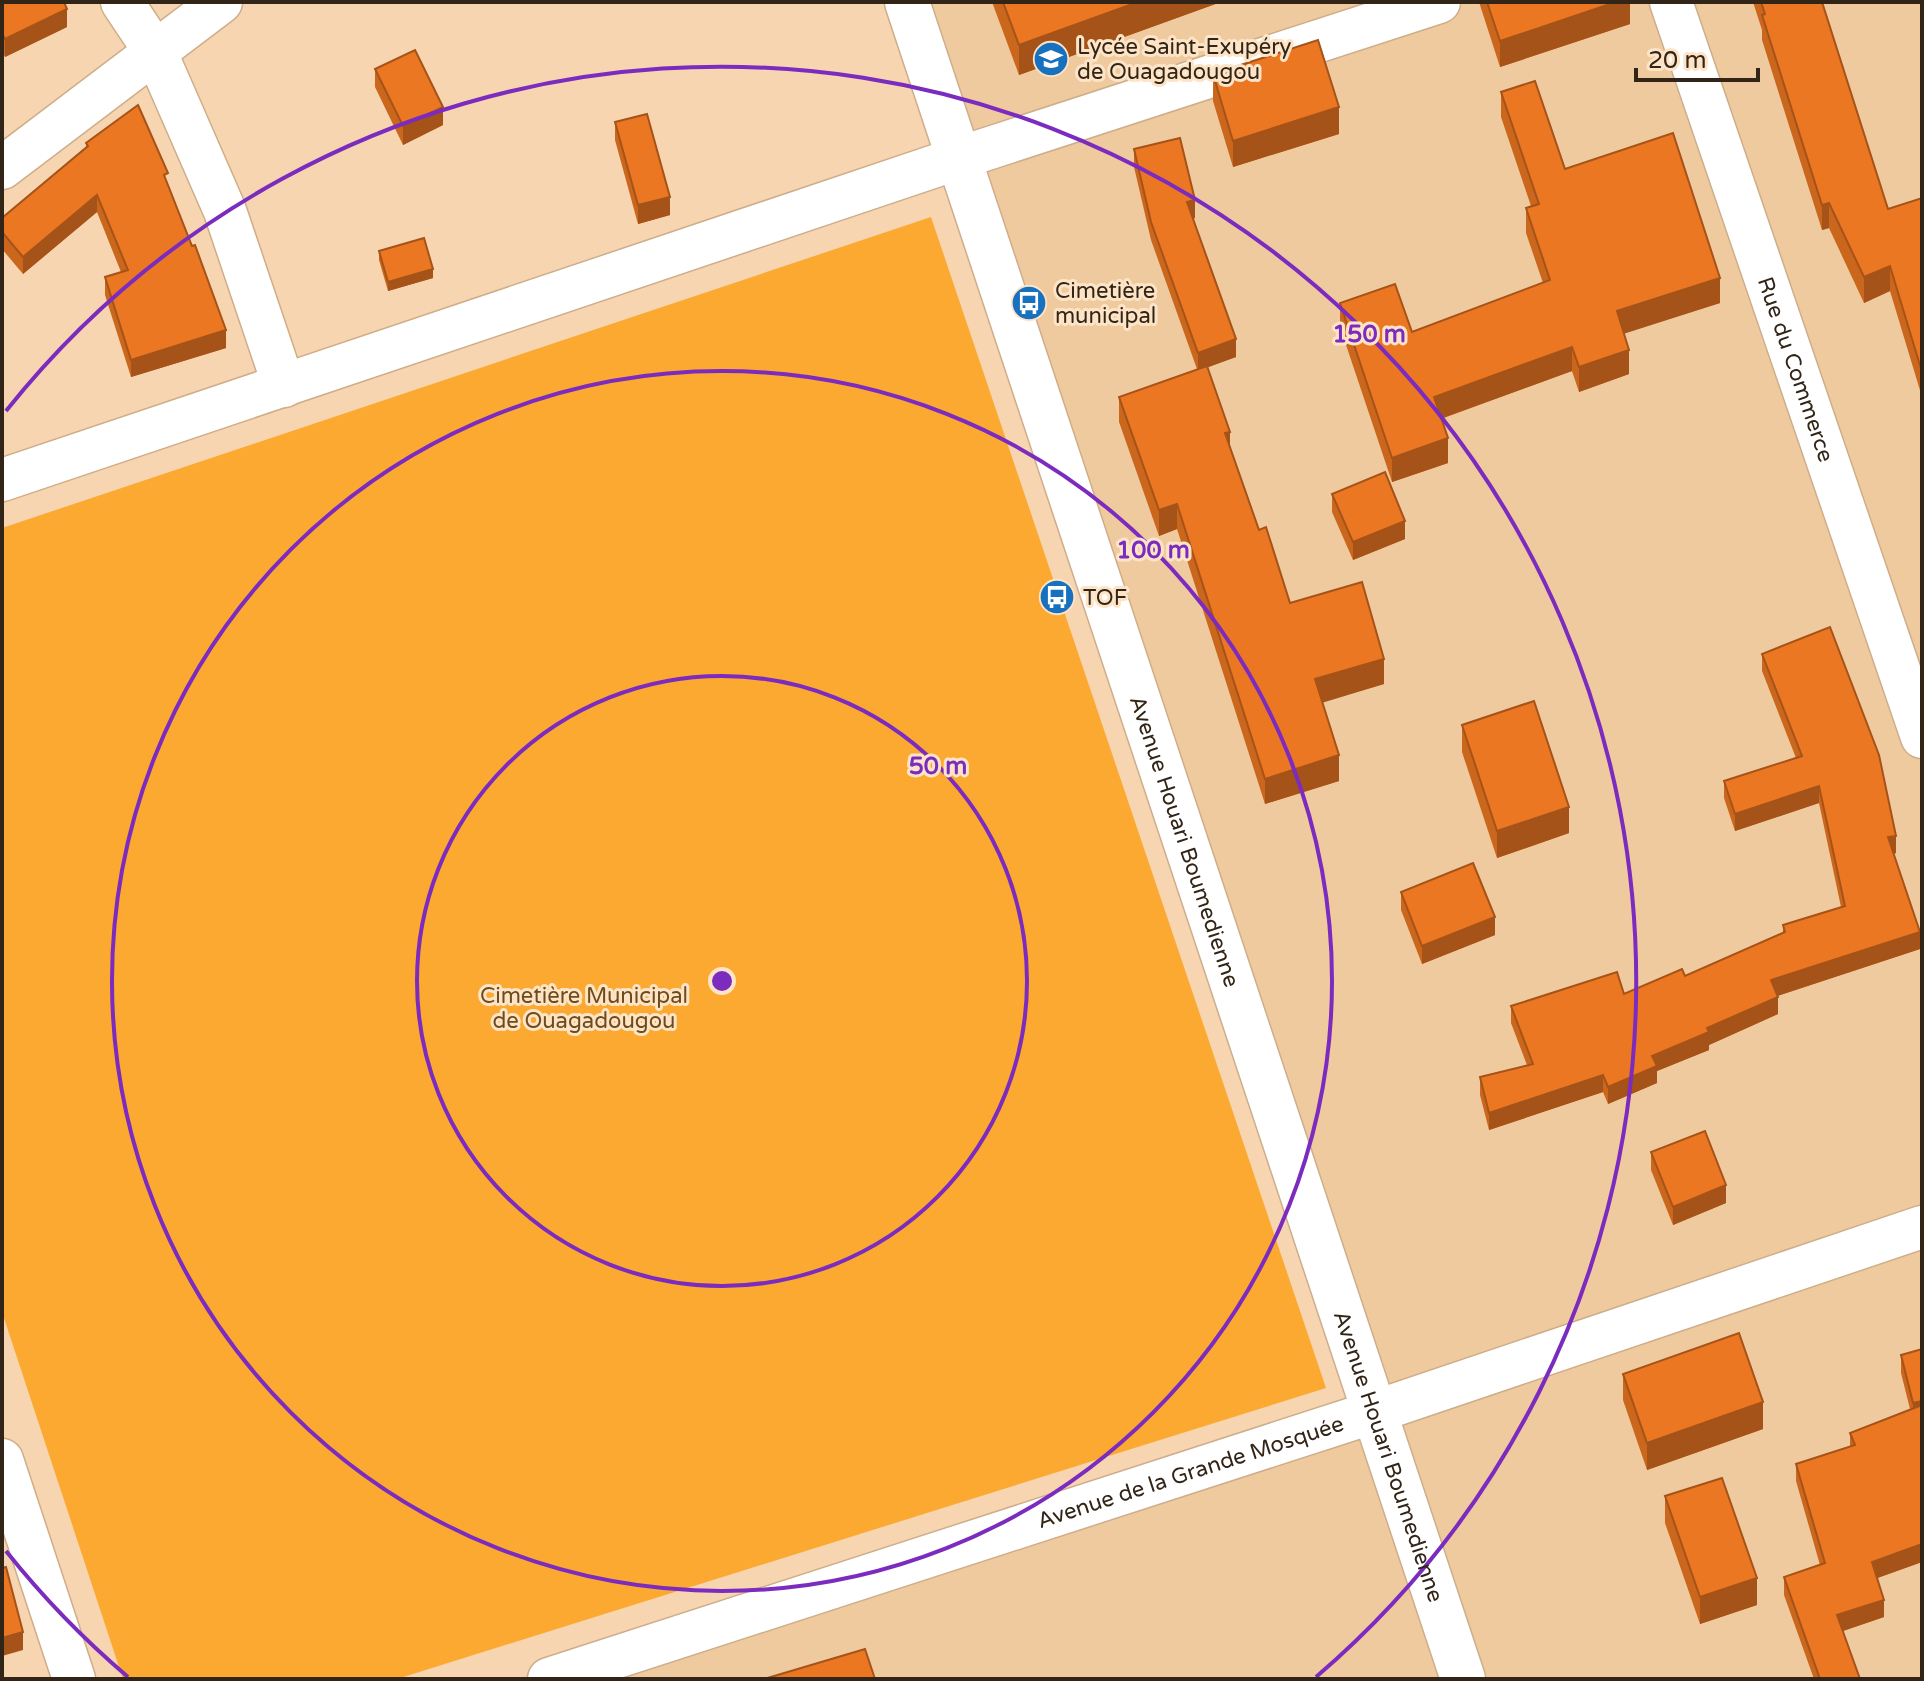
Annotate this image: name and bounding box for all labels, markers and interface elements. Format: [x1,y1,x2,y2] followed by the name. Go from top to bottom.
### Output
[1636,32,1758,82] scale bar
[1077,34,1292,85] place label: Lycée Saint-Exupéry de Ouagadougou
[1032,40,1070,78] school or university icon: Lycée Saint-Exupéry de Ouagadougou
[1648,46,1706,75] text: 20 m
[1752,274,1839,465] street label: Rue du Commerce
[1055,278,1156,329] place label: Cimetière municipal
[1010,284,1048,322] bus stop icon: Cimetière municipal
[1332,320,1406,349] text: 150 m
[1116,536,1190,565] text: 100 m
[1038,578,1076,616] bus stop icon: TOF
[1083,585,1127,611] place label: TOF
[1124,692,1245,990] street label: Avenue Houari Boumedienne
[909,752,967,781] text: 50 m
[708,967,736,995] centre of rings
[480,983,688,1034] park label: Cimetière Municipal de Ouagadougou
[1328,1307,1449,1605] street label: Avenue Houari Boumedienne
[1034,1411,1347,1534] street label: Avenue de la Grande Mosquée

